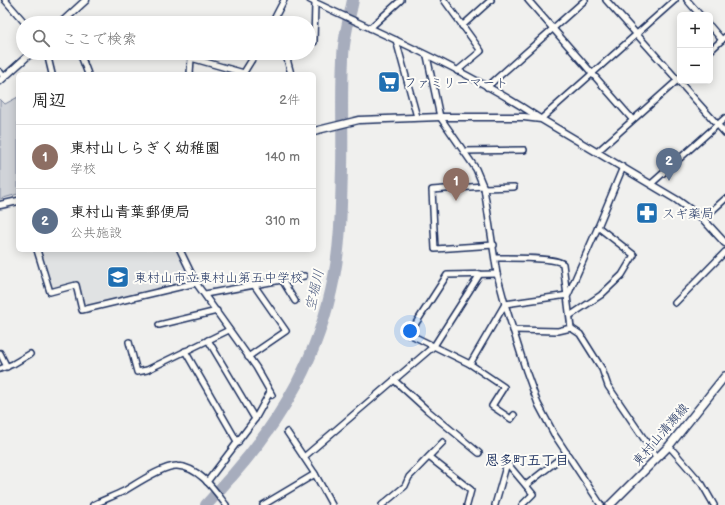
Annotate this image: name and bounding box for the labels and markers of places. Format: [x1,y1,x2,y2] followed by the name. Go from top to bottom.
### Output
[376,69,402,95] supermarket icon: ファミリーマート
[404,75,508,91] place label: ファミリーマート
[656,148,682,181] pin: 2
[443,168,469,201] pin: 1
[634,200,660,226] pharmacy icon: スギ薬局
[662,206,714,222] place label: スギ薬局
[105,264,131,290] school or university icon: 東村山市立東村山第五中学校
[134,270,303,286] place label: 東村山市立東村山第五中学校

